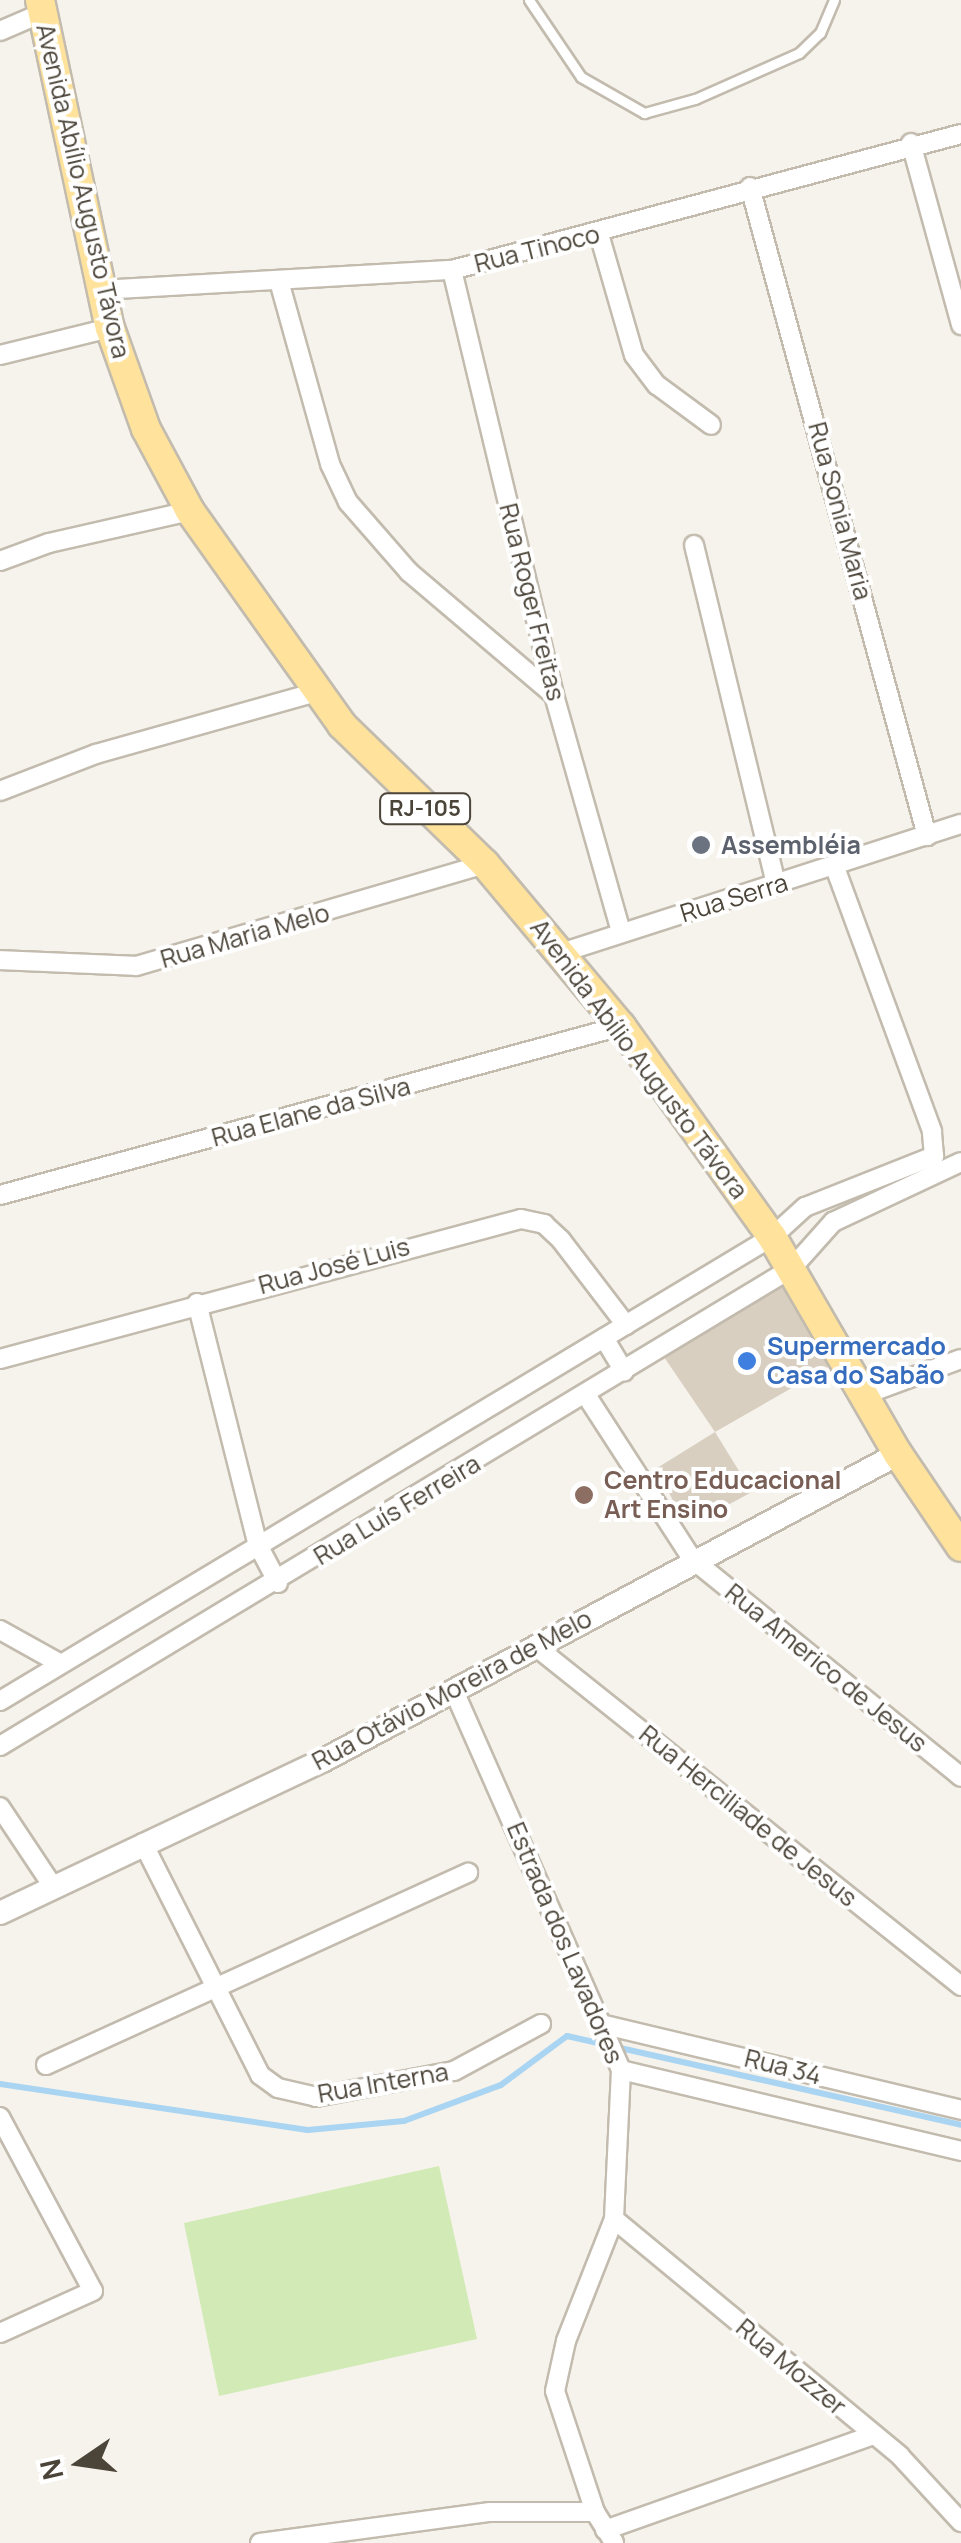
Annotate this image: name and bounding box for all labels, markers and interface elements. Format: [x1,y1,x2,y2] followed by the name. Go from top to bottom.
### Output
[30,21,136,361] street label: Avenida Abílio Augusto Távora
[471,219,603,279] street label: Rua Tinoco
[802,419,878,603] street label: Rua Sonia Maria
[493,500,571,704] street label: Rua Roger Freitas
[378,792,472,826] road number: RJ-105
[721,830,861,860] place label: Assembléia
[690,834,712,856] marker: Assembléia
[677,867,791,929] street label: Rua Serra
[157,898,333,974] street label: Rua Maria Melo
[524,913,754,1205] street label: Avenida Abílio Augusto Távora
[208,1071,414,1153] street label: Rua Elane da Silva
[255,1231,413,1301] street label: Rua José Luis
[767,1332,946,1391] place label: Supermercado Casa do Sabão
[736,1350,758,1372] marker: Supermercado Casa do Sabão
[308,1449,486,1571] street label: Rua Luís Ferreira
[604,1466,842,1525] place label: Centro Educacional Art Ensino
[573,1484,595,1506] marker: Centro Educacional Art Ensino
[719,1577,933,1759] street label: Rua Americo de Jesus
[307,1603,597,1777] street label: Rua Otávio Moreira de Melo
[633,1719,863,1913] street label: Rua Herciliade de Jesus
[501,1818,629,2068] street label: Estrada dos Lavadores
[741,2043,825,2091] street label: Rua 34
[315,2057,451,2109] street label: Rua Interna
[730,2312,852,2422] street label: Rua Mozzer
[30,2413,130,2513] north arrow
[30,2456,72,2484] text: N

